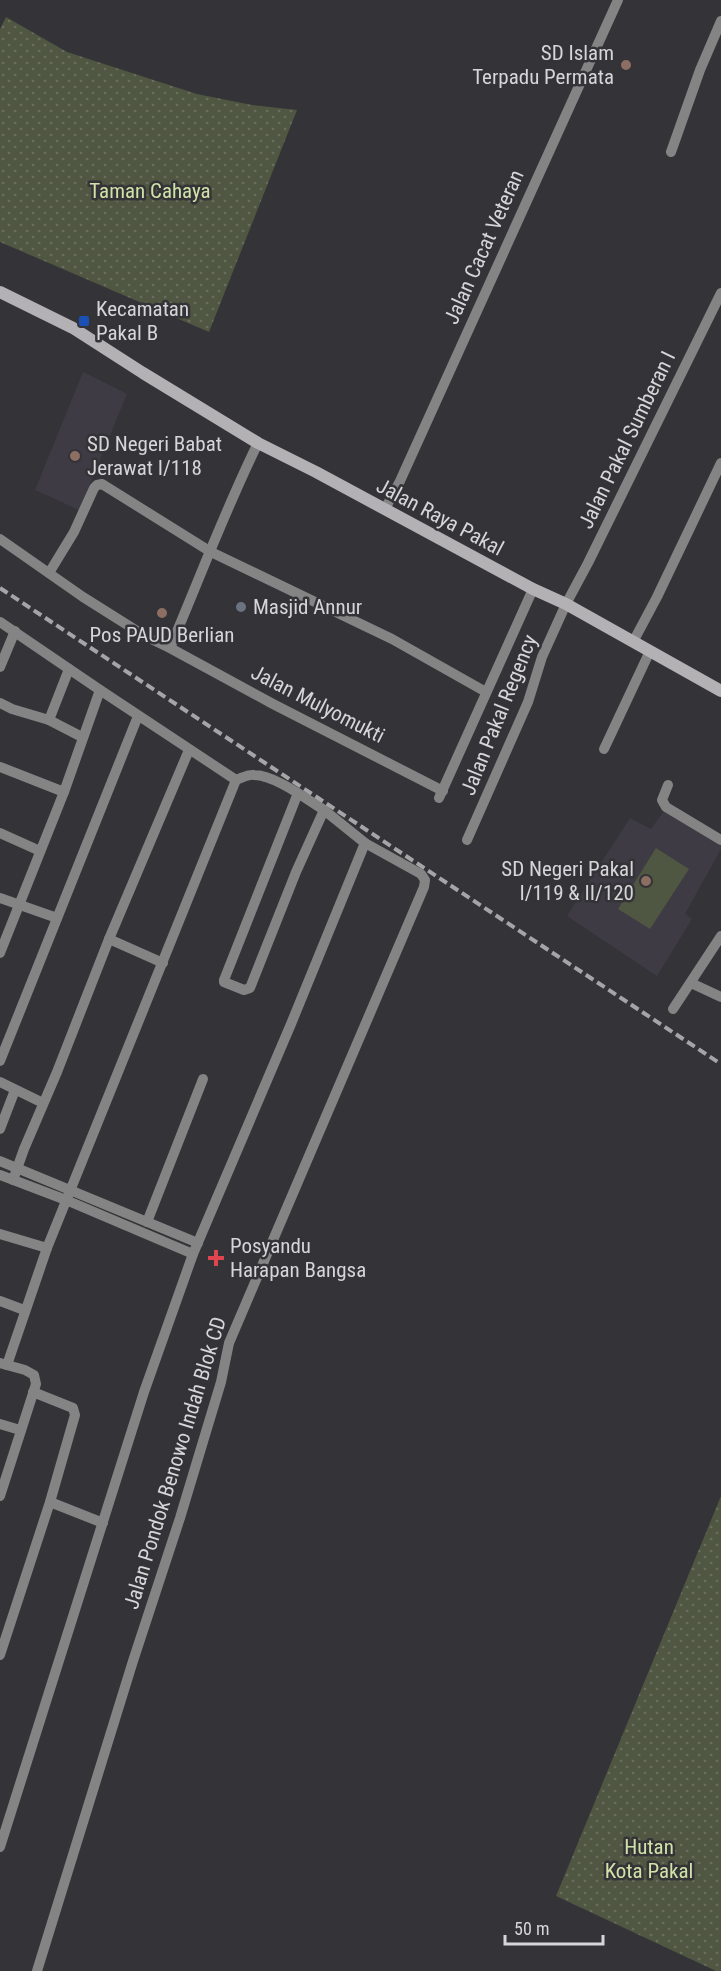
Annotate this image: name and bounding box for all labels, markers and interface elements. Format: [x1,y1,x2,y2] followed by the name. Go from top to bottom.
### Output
[472,41,614,89] place label: SD Islam Terpadu Permata
[619,58,633,72] marker: SD Islam Terpadu Permata
[439,166,529,328] street label: Jalan Cacat Veteran
[89,179,211,203] park label: Taman Cahaya
[96,297,189,345] place label: Kecamatan Pakal B
[77,314,91,328] marker: Kecamatan Pakal B
[574,347,680,533] street label: Jalan Pakal Sumberan I
[87,432,222,480] place label: SD Negeri Babat Jerawat I/118
[68,449,82,463] marker: SD Negeri Babat Jerawat I/118
[372,473,508,561] street label: Jalan Raya Pakal
[253,595,362,619] place label: Masjid Annur
[234,600,248,614] marker: Masjid Annur
[155,606,169,620] marker: Pos PAUD Berlian
[90,623,234,647] place label: Pos PAUD Berlian
[456,631,542,799] street label: Jalan Pakal Regency
[247,660,389,748] street label: Jalan Mulyomukti
[501,857,634,905] place label: SD Negeri Pakal I/119 & II/120
[639,874,653,888] marker: SD Negeri Pakal I/119 & II/120
[230,1234,366,1282] place label: Posyandu Harapan Bangsa
[207,1249,225,1267] marker: Posyandu Harapan Bangsa
[119,1314,231,1612] street label: Jalan Pondok Benowo Indah Blok CD
[605,1835,693,1883] park label: Hutan Kota Pakal
[505,1908,602,1946] scale bar
[514,1918,549,1939] text: 50 m

